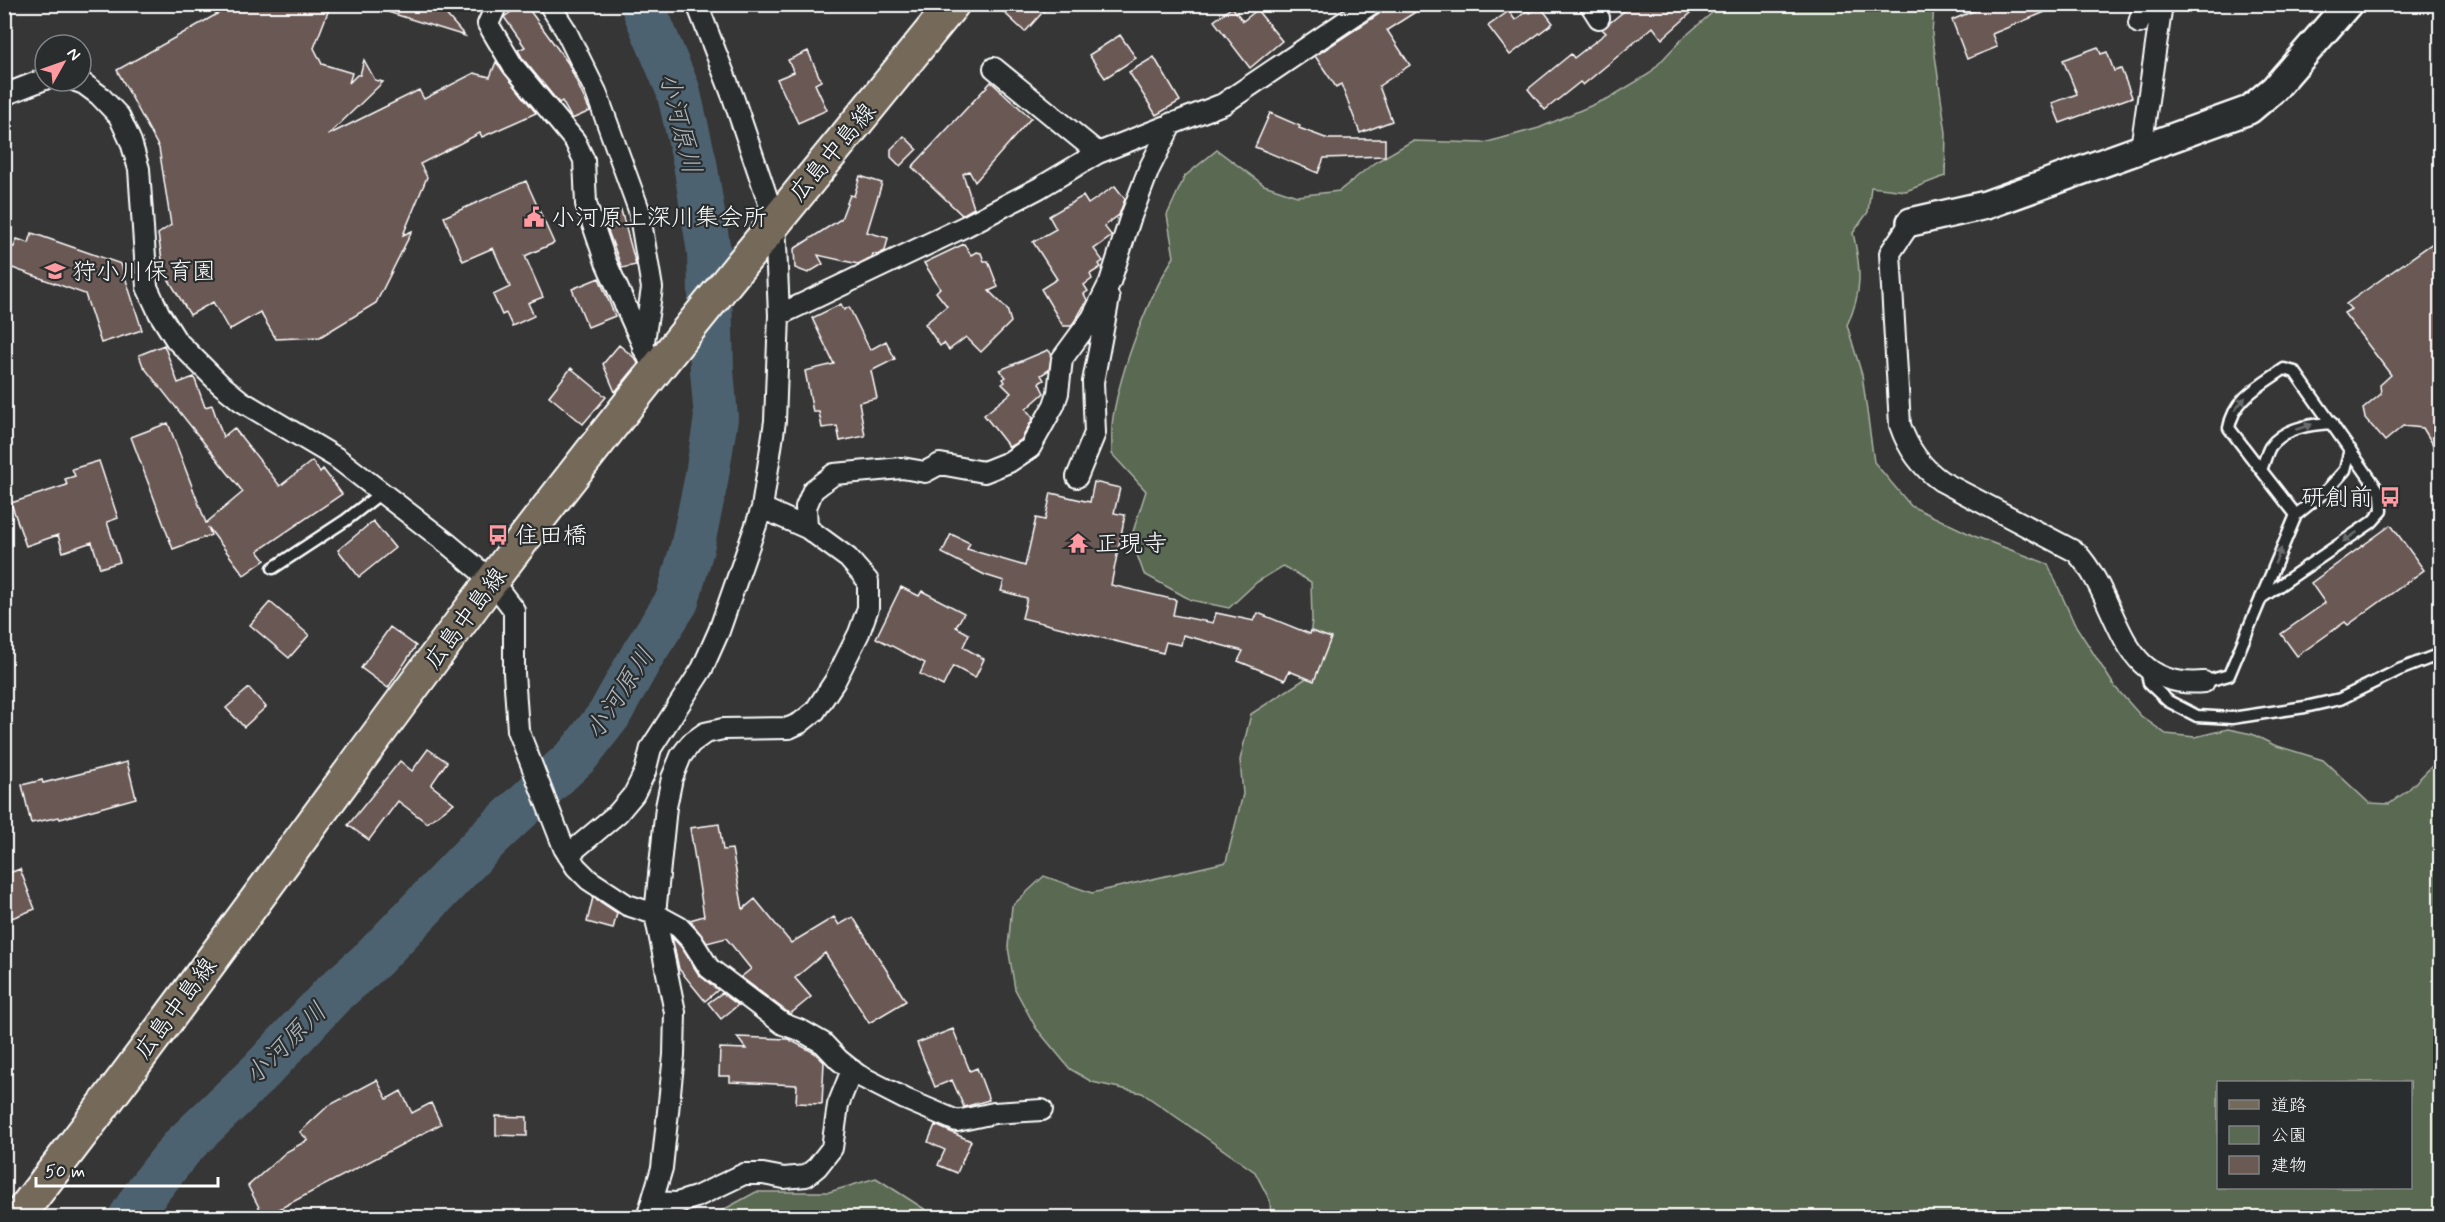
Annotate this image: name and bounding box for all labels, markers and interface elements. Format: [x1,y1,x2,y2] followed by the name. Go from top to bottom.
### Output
[33,33,93,93] north arrow
[62,43,85,65] text: N
[650,69,708,178] water label: 小河原川
[783,97,884,209] street label: 広島中島線
[551,203,767,234] place label: 小河原上深川集会所
[522,205,546,229] public building icon: 小河原上深川集会所
[72,257,216,288] place label: 狩小川保育園
[43,259,67,283] school or university icon: 狩小川保育園
[2233,396,2246,412] one-way arrow
[2295,422,2313,431] one-way arrow
[2301,483,2373,514] place label: 研創前
[2378,485,2402,509] bus stop icon: 研創前
[515,521,587,552] place label: 住田橋
[486,523,510,547] bus stop icon: 住田橋
[1095,529,1167,560] place label: 正現寺
[1066,531,1090,555] temple icon: 正現寺
[2342,531,2358,543] one-way arrow
[2273,547,2283,565] one-way arrow
[418,562,515,676] street label: 広島中島線
[578,641,663,747] water label: 小河原川
[128,952,225,1066] street label: 広島中島線
[238,996,335,1093] water label: 小河原川
[2217,1081,2412,1189] legend
[2271,1094,2307,1118] text: 道路
[2271,1124,2307,1148] text: 公園
[36,1150,218,1188] scale bar
[2271,1154,2307,1178] text: 建物
[45,1160,85,1184] text: 50 m

